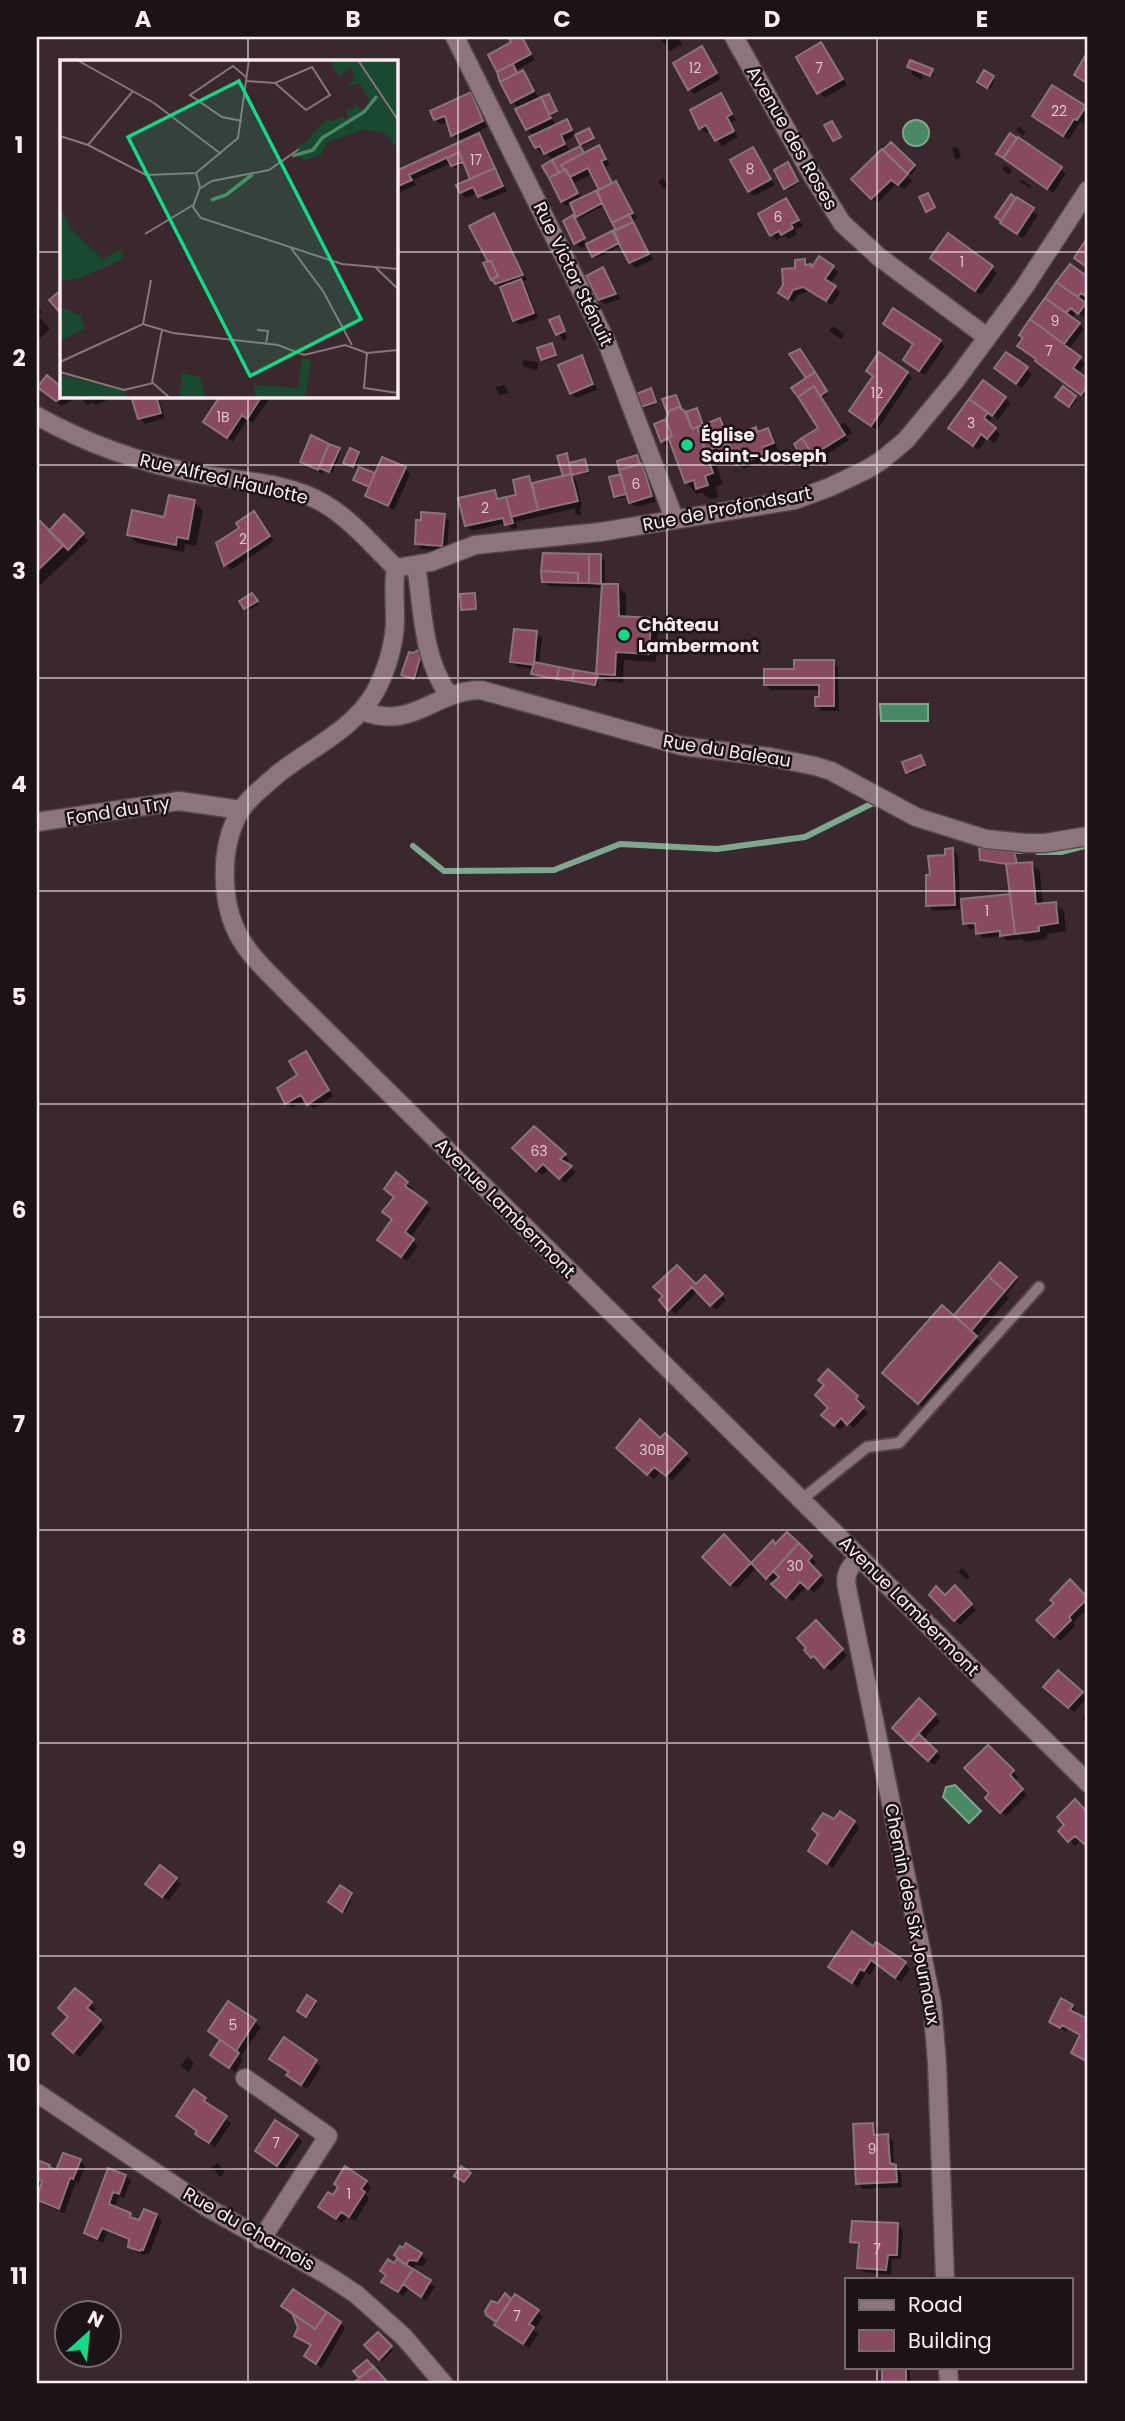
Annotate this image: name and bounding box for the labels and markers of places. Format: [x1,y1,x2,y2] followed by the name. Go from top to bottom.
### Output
[701,422,827,468] place label: Église Saint-Joseph
[679,437,695,453] marker: Église Saint-Joseph
[638,612,759,658] place label: Château Lambermont
[616,627,632,643] marker: Château Lambermont

